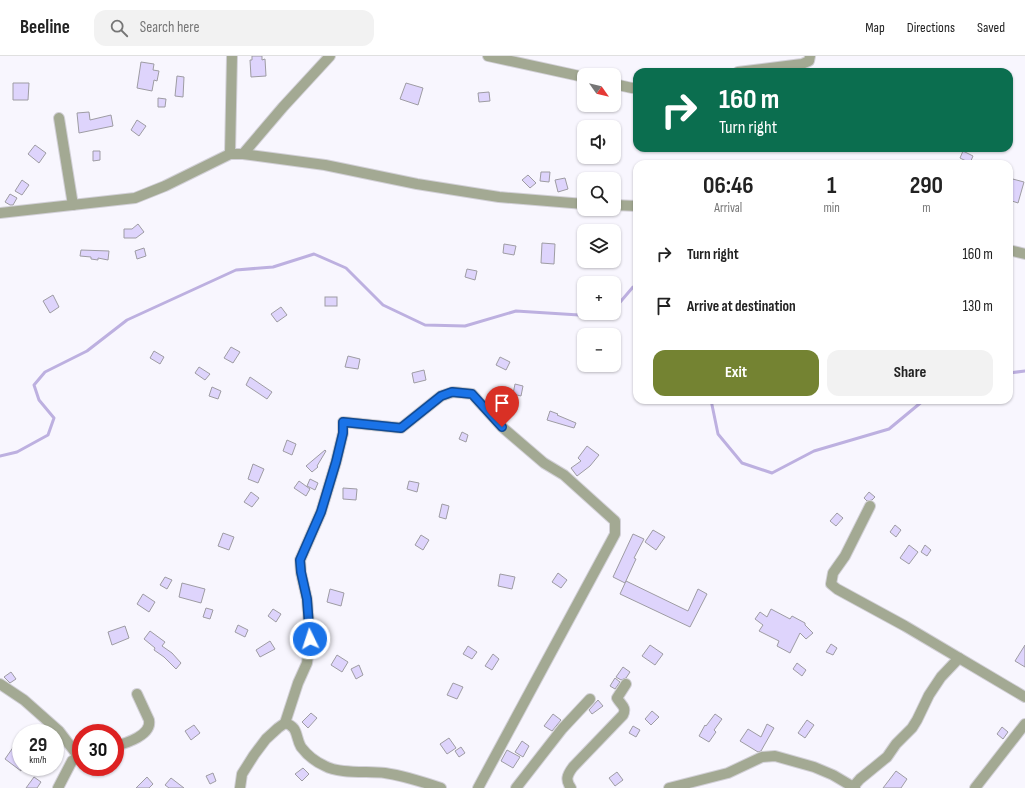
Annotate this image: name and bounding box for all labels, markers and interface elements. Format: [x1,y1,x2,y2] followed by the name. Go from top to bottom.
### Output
[94,10,374,46] search box
[20,16,70,39] text: Beeline
[108,17,130,39] icon: search
[140,18,199,37] text: Search here
[865,19,885,36] text: Map
[907,19,955,36] text: Directions
[977,19,1005,36] text: Saved
[577,68,621,112] north arrow
[577,68,621,372] map controls
[719,83,779,116] text: 160 m
[653,84,705,136] icon: right
[719,117,777,138] text: Turn right
[577,120,621,164] button: sound
[703,171,754,200] text: 06:46
[827,171,836,200] text: 1
[910,171,943,200] text: 290
[577,172,621,216] button: search
[714,200,742,216] text: Arrival
[823,200,840,216] text: min
[922,200,931,216] text: m
[577,224,621,268] button: layers
[653,243,675,265] icon: right
[687,245,739,264] text: Turn right
[962,245,993,264] text: 160 m
[577,276,621,320] button: +
[653,295,675,317] icon: arrive
[687,297,796,316] text: Arrive at destination
[963,297,993,316] text: 130 m
[577,328,621,372] button: −
[653,350,819,396] button: Exit
[827,350,993,396] button: Share
[485,386,519,427] pin
[491,392,513,414] icon: arrive
[289,618,331,660] position arrow
[72,724,124,776] speed limit sign: 30
[29,733,47,757] text: 29
[29,754,47,766] text: km/h

